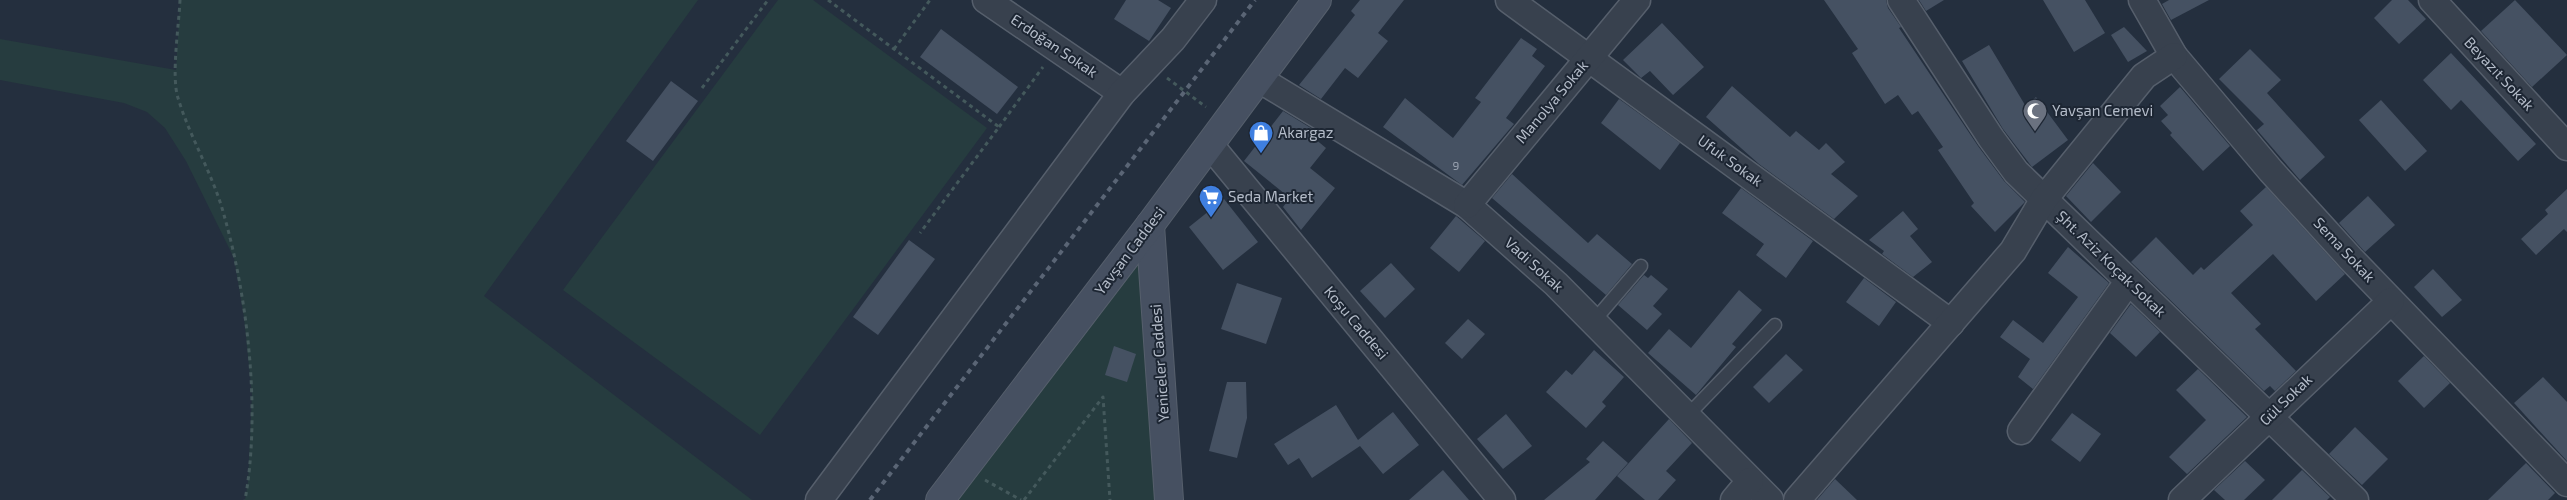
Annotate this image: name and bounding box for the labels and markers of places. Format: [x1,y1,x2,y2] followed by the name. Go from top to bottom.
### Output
[2022,98,2048,132] mosque icon: Yavşan Cemevi
[2052,101,2153,120] place label: Yavşan Cemevi
[1248,120,1274,154] shop icon: Akargaz
[1278,123,1333,141] place label: Akargaz
[1198,184,1224,218] supermarket icon: Seda Market
[1228,187,1314,205] place label: Seda Market

